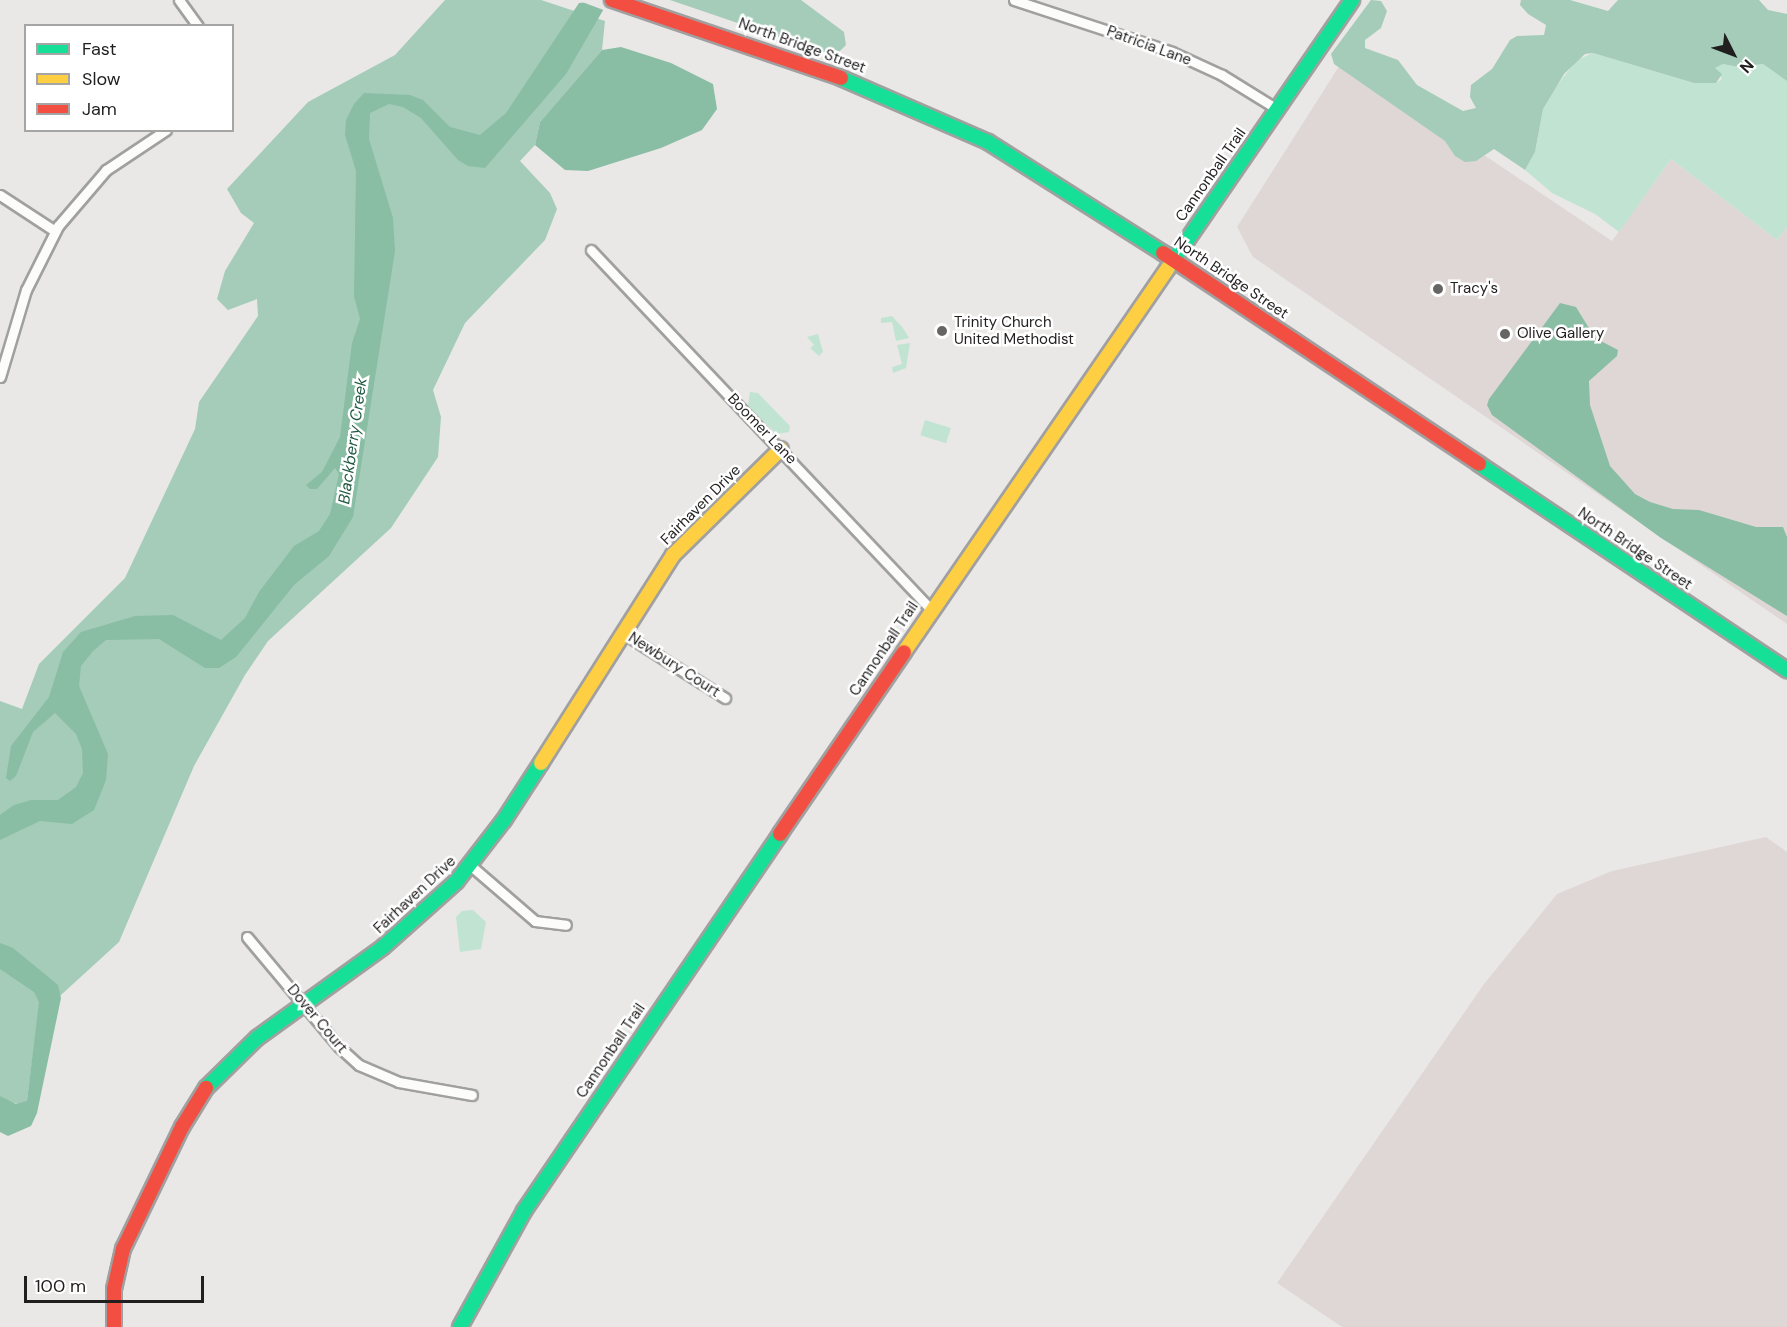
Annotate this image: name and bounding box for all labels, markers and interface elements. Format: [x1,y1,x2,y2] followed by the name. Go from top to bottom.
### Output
[736,15,868,77] street label: North Bridge Street
[1104,22,1194,70] street label: Patricia Lane
[24,24,234,132] legend
[1703,24,1763,84] north arrow
[82,37,117,61] text: Fast
[1735,55,1758,78] text: N
[82,67,121,91] text: Slow
[82,97,117,121] text: Jam
[1172,125,1250,225] street label: Cannonball Trail
[1170,233,1292,323] street label: North Bridge Street
[1450,280,1498,298] place label: Tracy's
[1431,282,1445,296] marker: Tracy's
[954,313,1074,348] place label: Trinity Church United Methodist
[935,324,949,338] marker: Trinity Church United Methodist
[1517,325,1604,343] place label: Olive Gallery
[1498,327,1512,341] marker: Olive Gallery
[335,377,371,505] water label: Blackberry Creek
[724,390,800,468] street label: Boomer Lane
[657,461,745,549] street label: Fairhaven Drive
[1574,504,1696,594] street label: North Bridge Street
[846,598,922,700] street label: Cannonball Trail
[625,629,723,701] street label: Newbury Court
[370,852,460,938] street label: Fairhaven Drive
[283,981,351,1057] street label: Dover Court
[573,1000,649,1102] street label: Cannonball Trail
[27,1264,207,1302] scale bar
[35,1274,86,1298] text: 100 m

